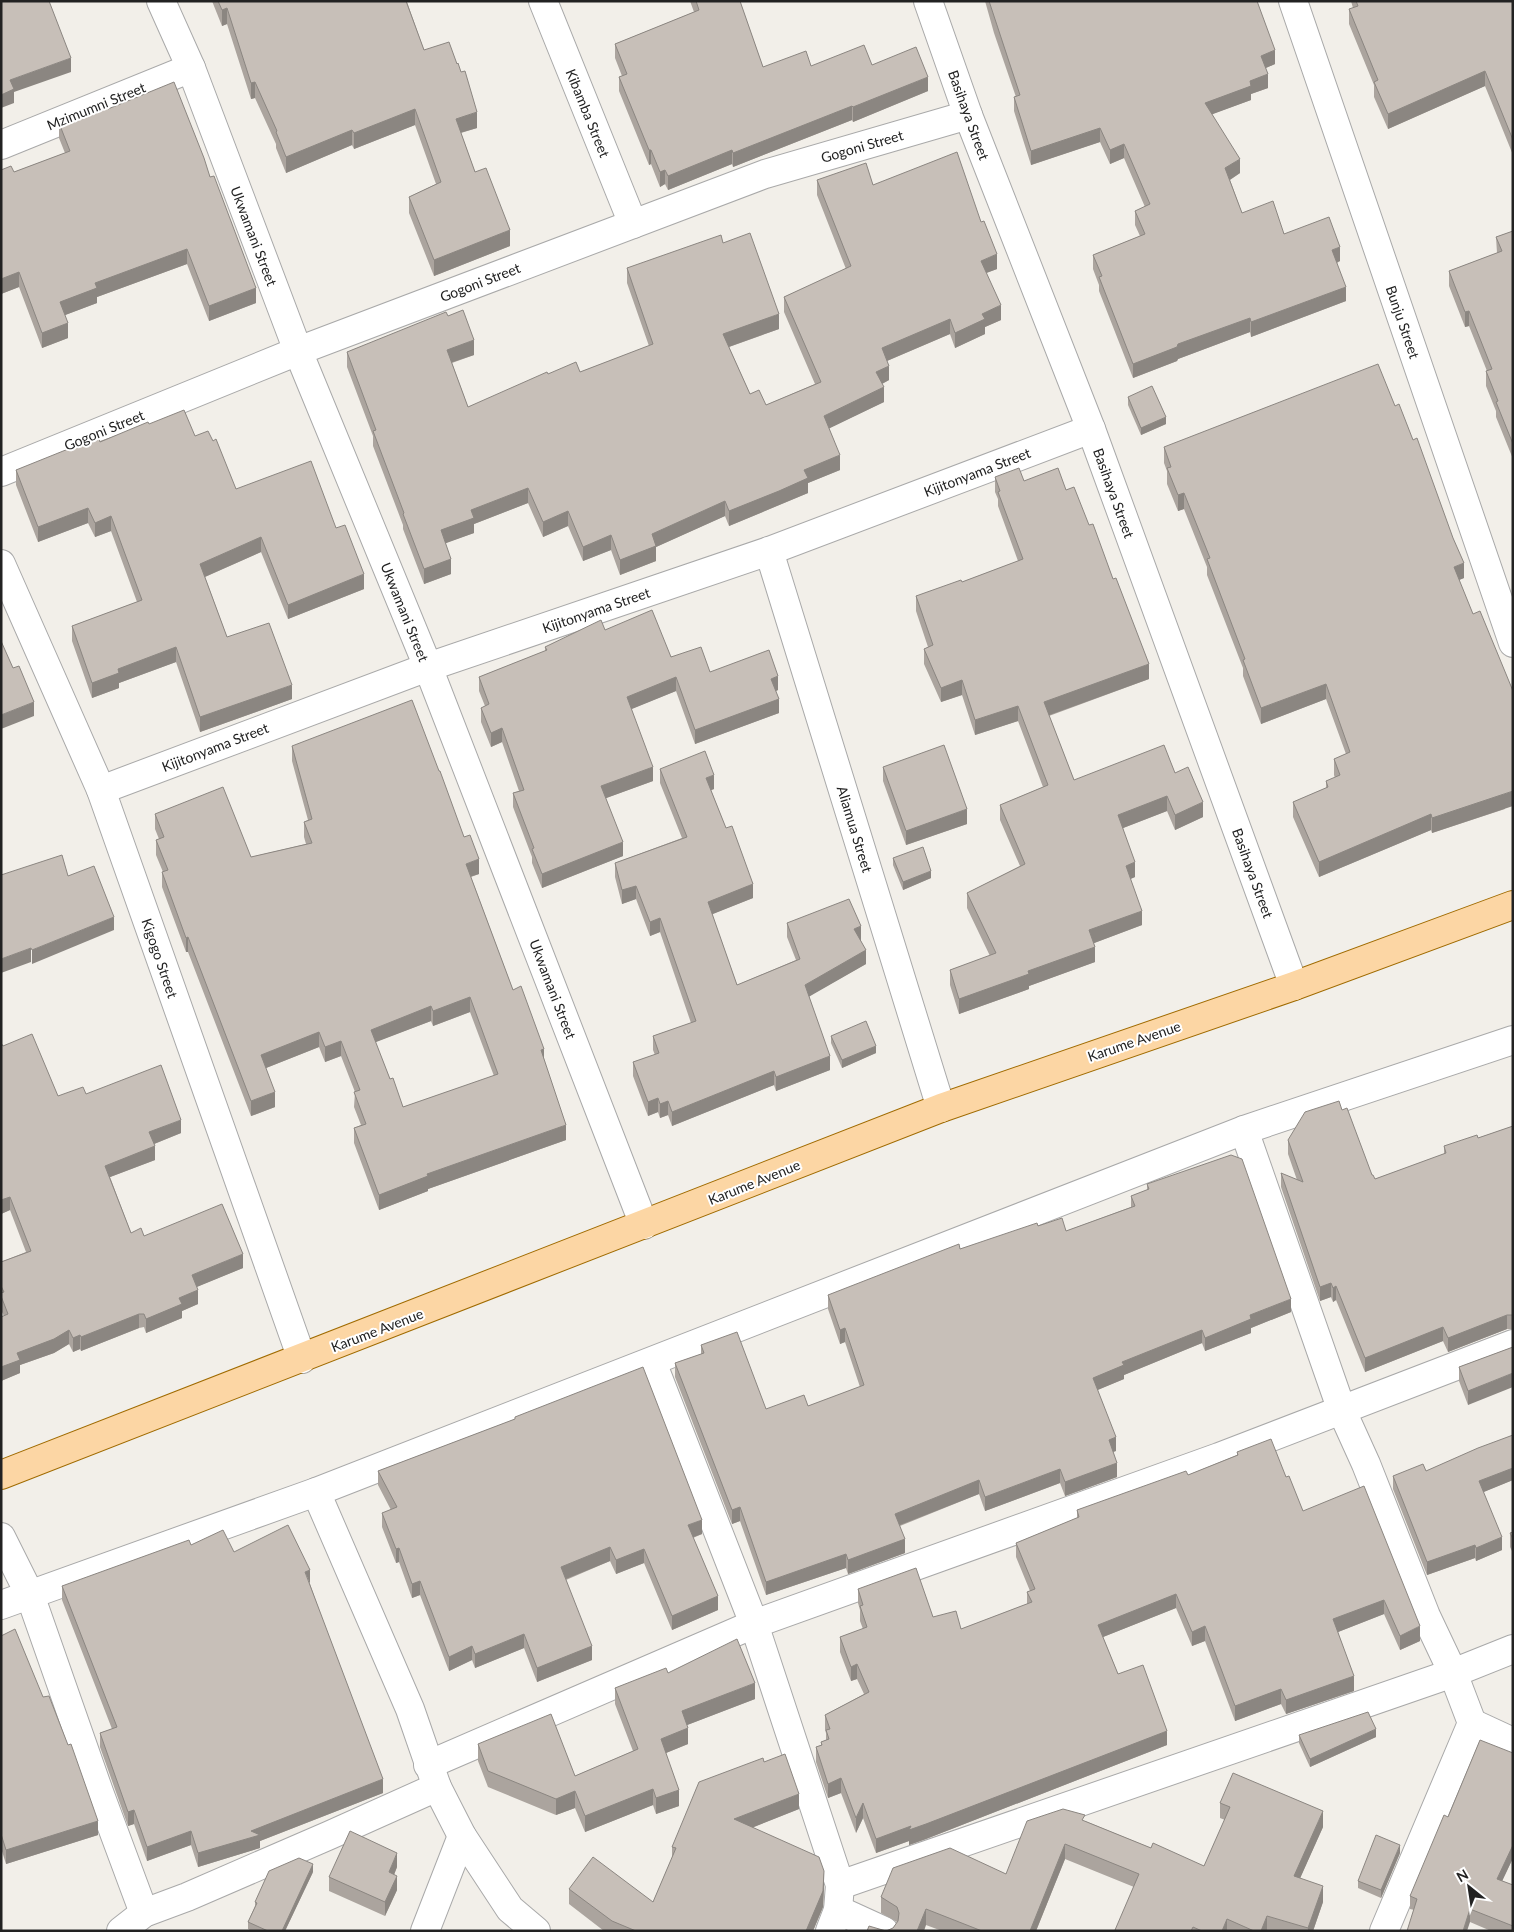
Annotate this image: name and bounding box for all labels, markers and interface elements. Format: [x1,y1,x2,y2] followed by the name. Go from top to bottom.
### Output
[562,66,614,160] street label: Kibamba Street
[945,68,993,162] street label: Basihaya Street
[44,78,148,134] street label: Mzimumni Street
[819,126,905,166] street label: Gogoni Street
[227,184,281,288] street label: Ukwamani Street
[437,259,523,305] street label: Gogoni Street
[1383,283,1423,361] street label: Bunju Street
[62,406,146,454] street label: Gogoni Street
[921,444,1033,500] street label: Kijitonyama Street
[1090,446,1138,540] street label: Basihaya Street
[377,560,433,664] street label: Ukwamani Street
[540,584,652,636] street label: Kijitonyama Street
[159,719,271,775] street label: Kijitonyama Street
[834,784,876,874] street label: Aliamua Street
[1229,826,1277,920] street label: Basihaya Street
[138,916,182,1000] street label: Kigogo Street
[526,937,580,1041] street label: Ukwamani Street
[1085,1017,1183,1065] street label: Karume Avenue
[706,1156,802,1208] street label: Karume Avenue
[328,1305,426,1355] street label: Karume Avenue
[1444,1862,1494,1912] north arrow
[1453,1865,1471,1885] text: N

